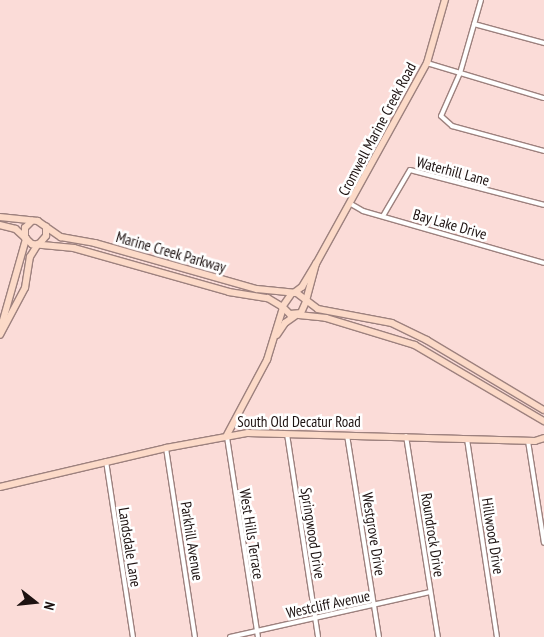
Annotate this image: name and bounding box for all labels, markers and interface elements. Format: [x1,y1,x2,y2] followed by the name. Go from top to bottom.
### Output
[334,59,420,199] street label: Cromwell Marine Creek Road
[415,153,491,189] street label: Waterhill Lane
[411,205,489,243] street label: Bay Lake Drive
[114,228,228,276] street label: Marine Creek Parkway
[237,413,361,431] street label: South Old Decatur Road
[297,486,329,580] street label: Springwood Drive
[236,487,268,581] street label: West Hills Terrace
[359,491,389,577] street label: Westgrove Drive
[417,492,449,578] street label: Roundrock Drive
[478,497,508,575] street label: Hillwood Drive
[177,500,207,582] street label: Parkhill Avenue
[115,506,145,588] street label: Landsdale Lane
[10,577,60,627] north arrow
[284,586,372,622] street label: Westcliff Avenue
[40,600,59,612] text: N

